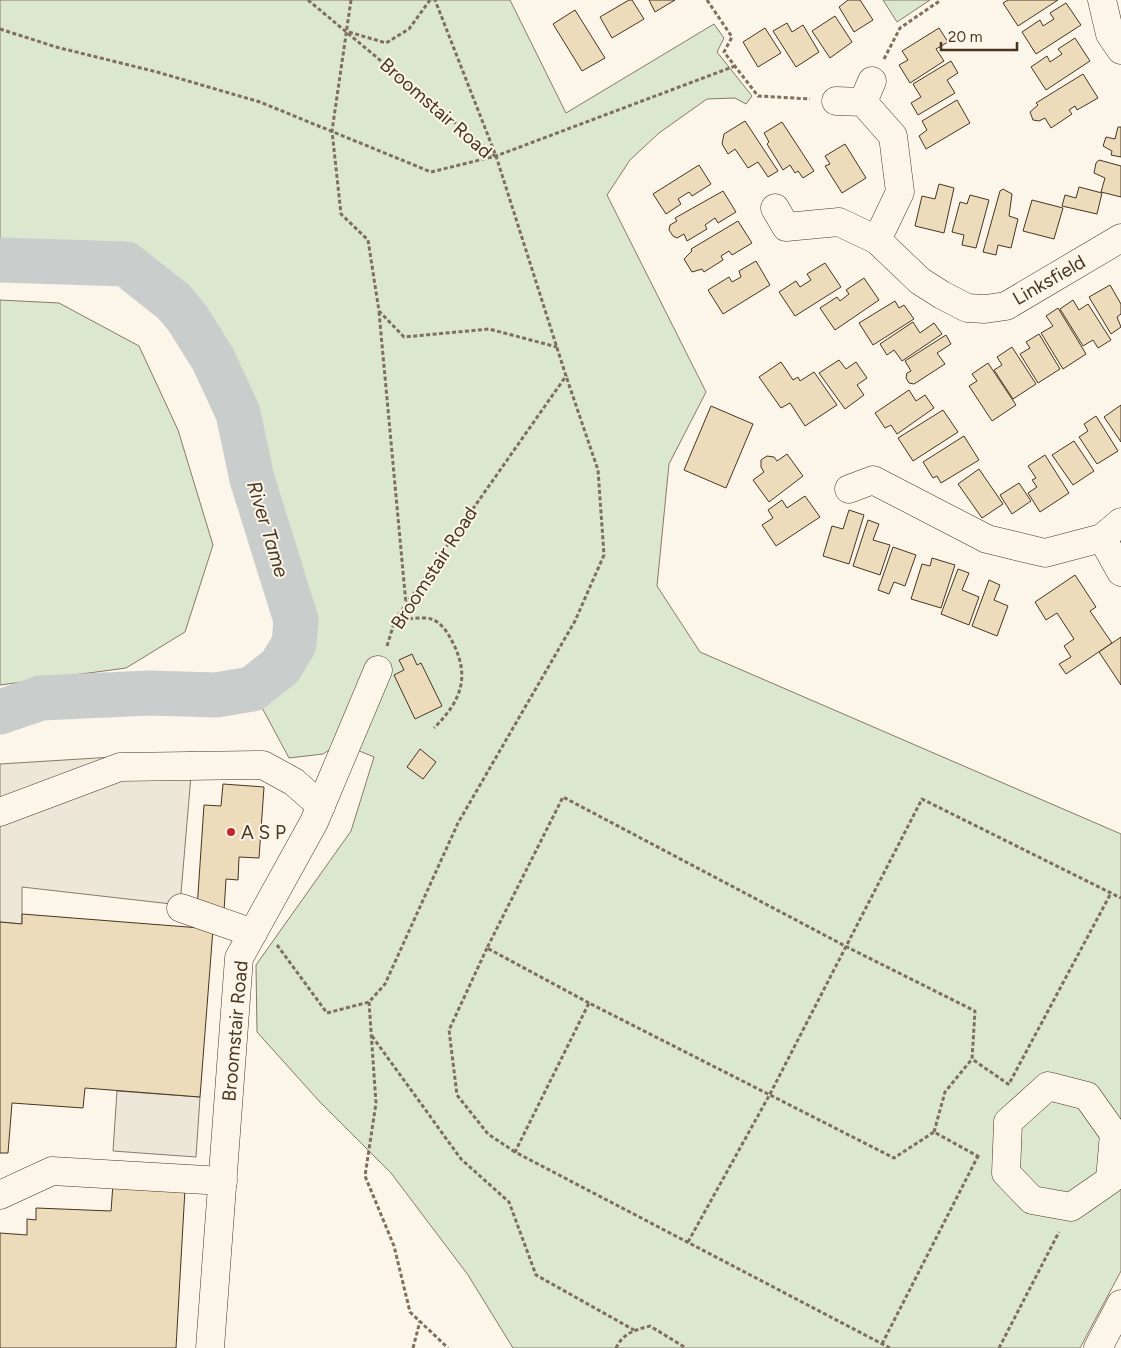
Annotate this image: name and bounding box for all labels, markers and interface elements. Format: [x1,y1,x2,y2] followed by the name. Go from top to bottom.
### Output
[941,20,1017,52] scale bar
[948,28,982,46] text: 20 m
[375,53,497,163] street label: Broomstair Road
[1009,250,1089,310] street label: Linksfield
[242,478,294,580] water label: River Tame
[386,503,482,633] street label: Broomstair Road
[241,821,286,844] place label: A S P
[225,826,237,838] marker: A S P
[217,960,253,1102] street label: Broomstair Road

